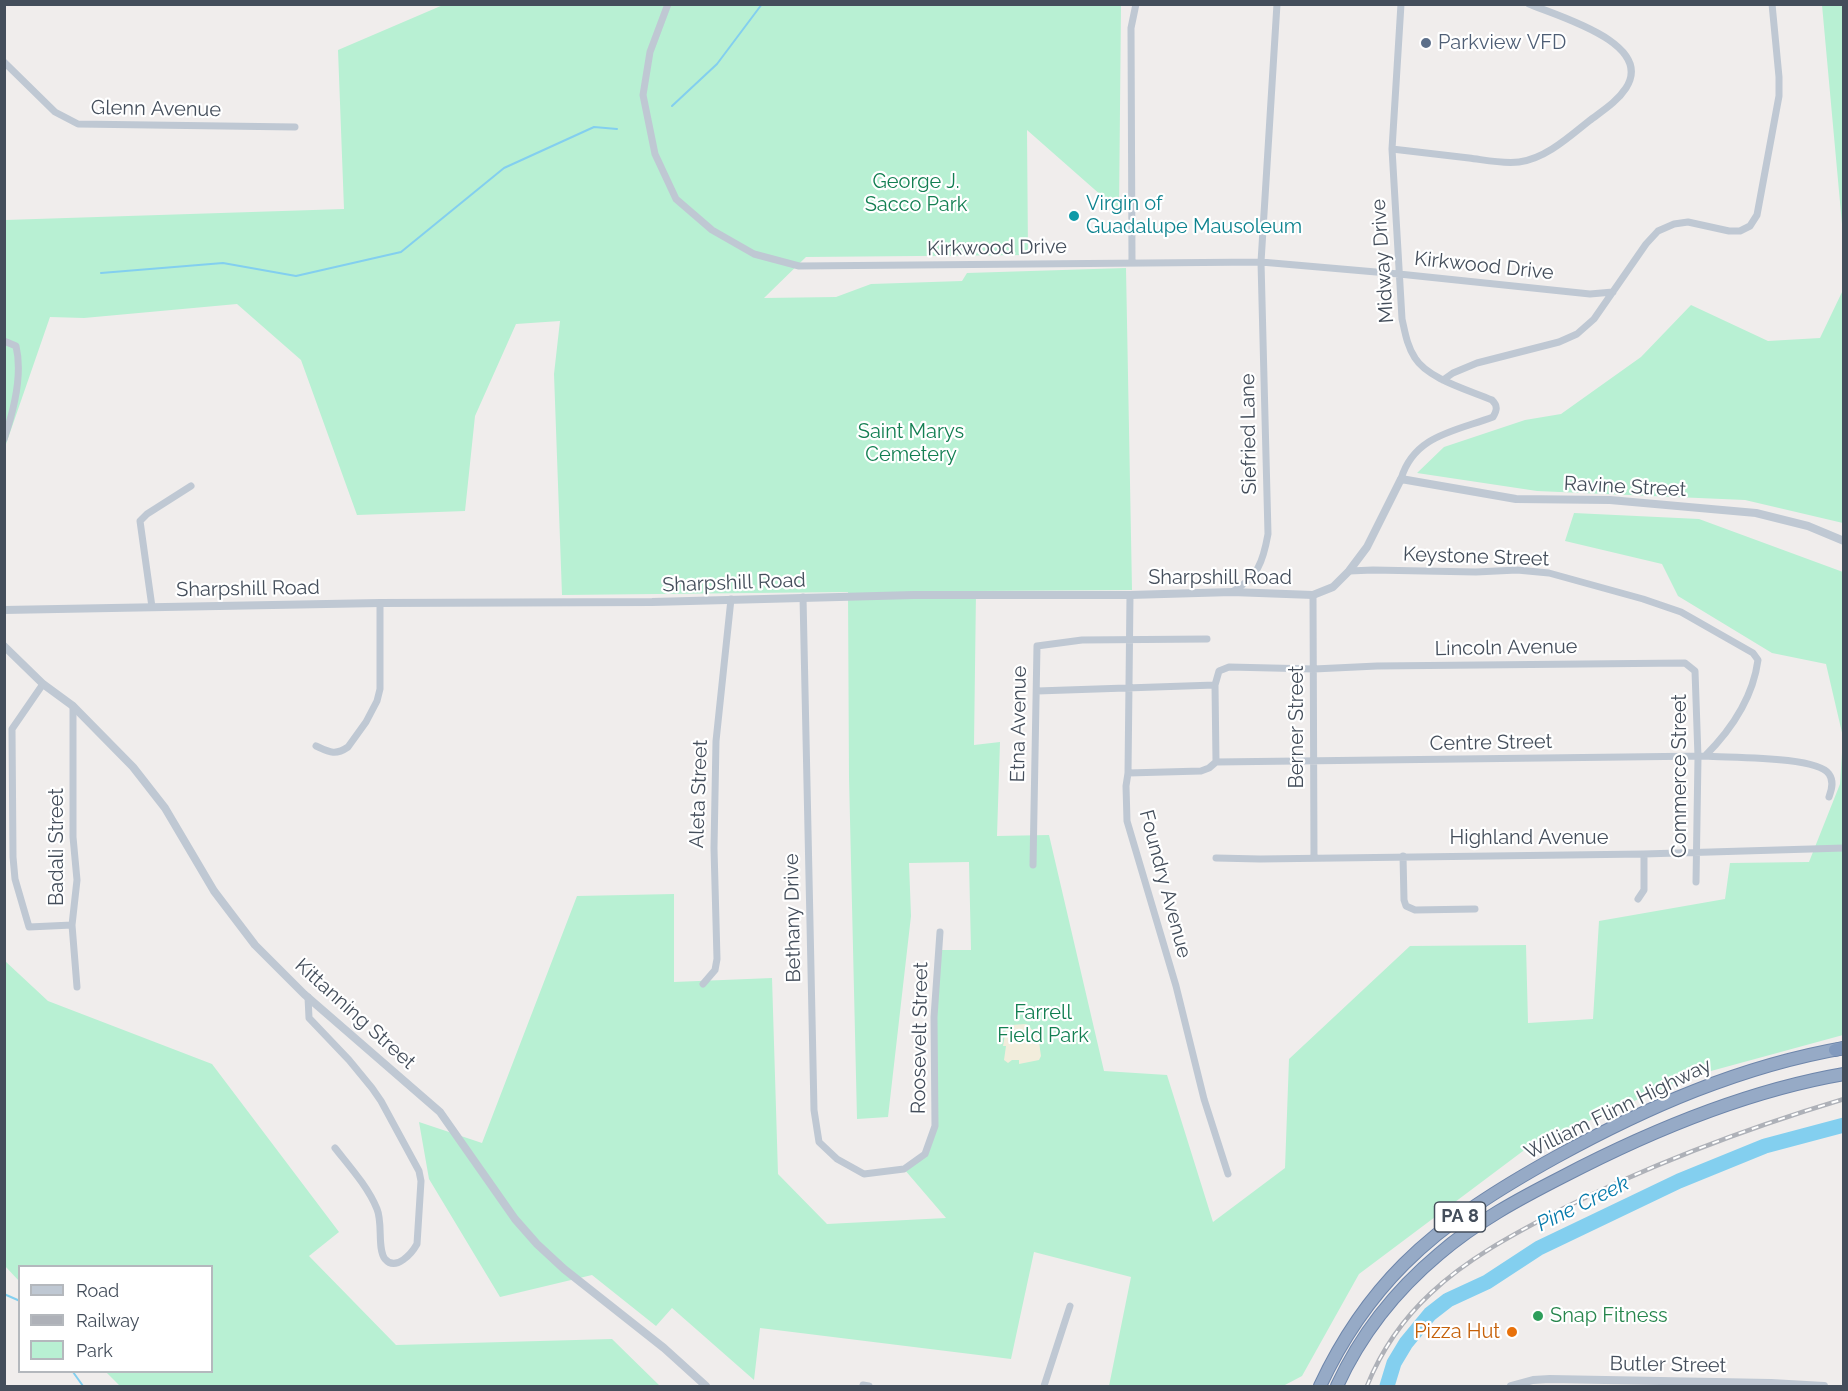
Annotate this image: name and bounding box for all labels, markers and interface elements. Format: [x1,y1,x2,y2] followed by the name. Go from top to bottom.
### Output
[1438,31,1566,55] place label: Parkview VFD
[1419,36,1433,50] marker: Parkview VFD
[91,96,221,122] street label: Glenn Avenue
[865,170,967,217] park label: George J. Sacco Park
[1086,192,1302,239] place label: Virgin of Guadalupe Mausoleum
[1367,198,1399,324] street label: Midway Drive
[1067,209,1081,223] marker: Virgin of Guadalupe Mausoleum
[927,235,1067,261] street label: Kirkwood Drive
[1413,247,1555,285] street label: Kirkwood Drive
[1236,373,1262,495] street label: Siefried Lane
[858,420,964,467] park label: Saint Marys Cemetery
[1563,472,1687,502] street label: Ravine Street
[1402,542,1550,572] street label: Keystone Street
[1148,566,1292,590] street label: Sharpshill Road
[662,568,806,598] street label: Sharpshill Road
[176,576,320,602] street label: Sharpshill Road
[1434,635,1578,661] street label: Lincoln Avenue
[1285,665,1309,789] street label: Berner Street
[1006,666,1032,782] street label: Etna Avenue
[1668,694,1692,858] street label: Commerce Street
[1429,730,1553,756] street label: Centre Street
[685,739,713,849] street label: Aleta Street
[45,788,69,906] street label: Badali Street
[1134,807,1196,961] street label: Foundry Avenue
[1450,826,1608,850] street label: Highland Avenue
[780,853,806,983] street label: Bethany Drive
[290,954,420,1074] street label: Kittanning Street
[907,962,933,1114] street label: Roosevelt Street
[997,1001,1089,1048] park label: Farrell Field Park
[1521,1053,1715,1165] street label: William Flinn Highway
[1533,1171,1633,1237] water label: Pine Creek
[1434,1202,1486,1232] road number: PA 8
[18,1265,213,1373] legend
[76,1280,119,1301] text: Road
[1550,1304,1668,1328] place label: Snap Fitness
[1531,1309,1545,1323] marker: Snap Fitness
[76,1310,140,1331] text: Railway
[1414,1320,1500,1344] place label: Pizza Hut
[1505,1325,1519,1339] marker: Pizza Hut
[76,1340,113,1361] text: Park
[1609,1352,1727,1378] street label: Butler Street

